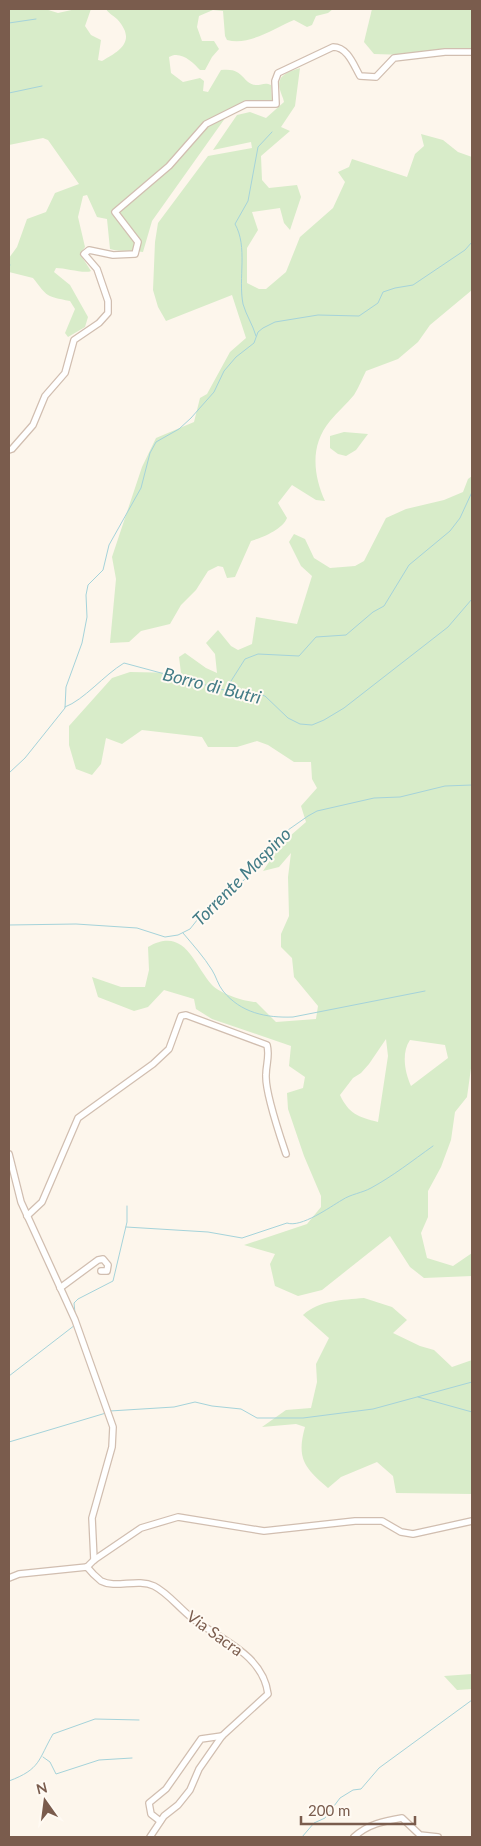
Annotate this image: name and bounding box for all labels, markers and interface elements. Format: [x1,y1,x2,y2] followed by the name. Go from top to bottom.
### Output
[161,662,264,708] water label: Borro di Butri
[187,822,295,930] water label: Torrente Maspino
[184,1606,247,1659] street label: Via Sacra
[20,1776,70,1826] north arrow
[34,1778,49,1797] text: N
[301,1794,415,1826] scale bar
[308,1801,350,1819] text: 200 m

